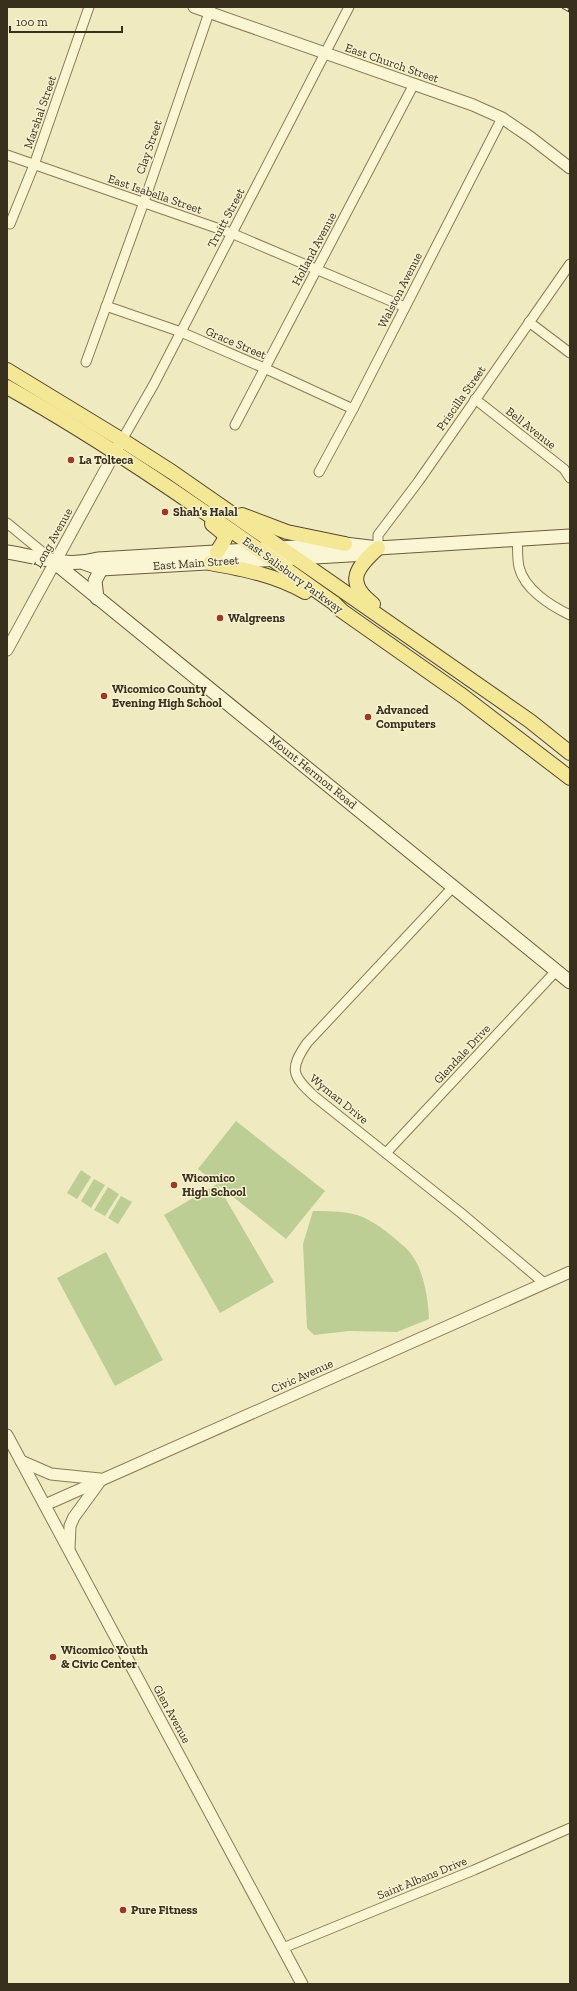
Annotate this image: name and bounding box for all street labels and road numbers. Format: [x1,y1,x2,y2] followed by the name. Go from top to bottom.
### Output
[343,40,441,86] street label: East Church Street
[21,73,59,150] street label: Marshal Street
[133,117,165,176] street label: Clay Street
[106,171,204,217] street label: East Isabella Street
[204,185,248,250] street label: Truitt Street
[289,210,339,288] street label: Holland Avenue
[375,250,425,330] street label: Walston Avenue
[203,324,269,362] street label: Grace Street
[433,362,489,433] street label: Priscilla Street
[503,404,559,452] street label: Bell Avenue
[31,505,75,570] street label: Long Avenue
[240,534,347,617] street label: East Salisbury Parkway
[153,553,240,573] street label: East Main Street
[266,732,360,812] street label: Mount Hermon Road
[431,1021,493,1087] street label: Glendale Drive
[307,1071,371,1127] street label: Wyman Drive
[269,1356,335,1396] street label: Civic Avenue
[150,1682,194,1746] street label: Glen Avenue
[375,1853,469,1902] street label: Saint Albans Drive

